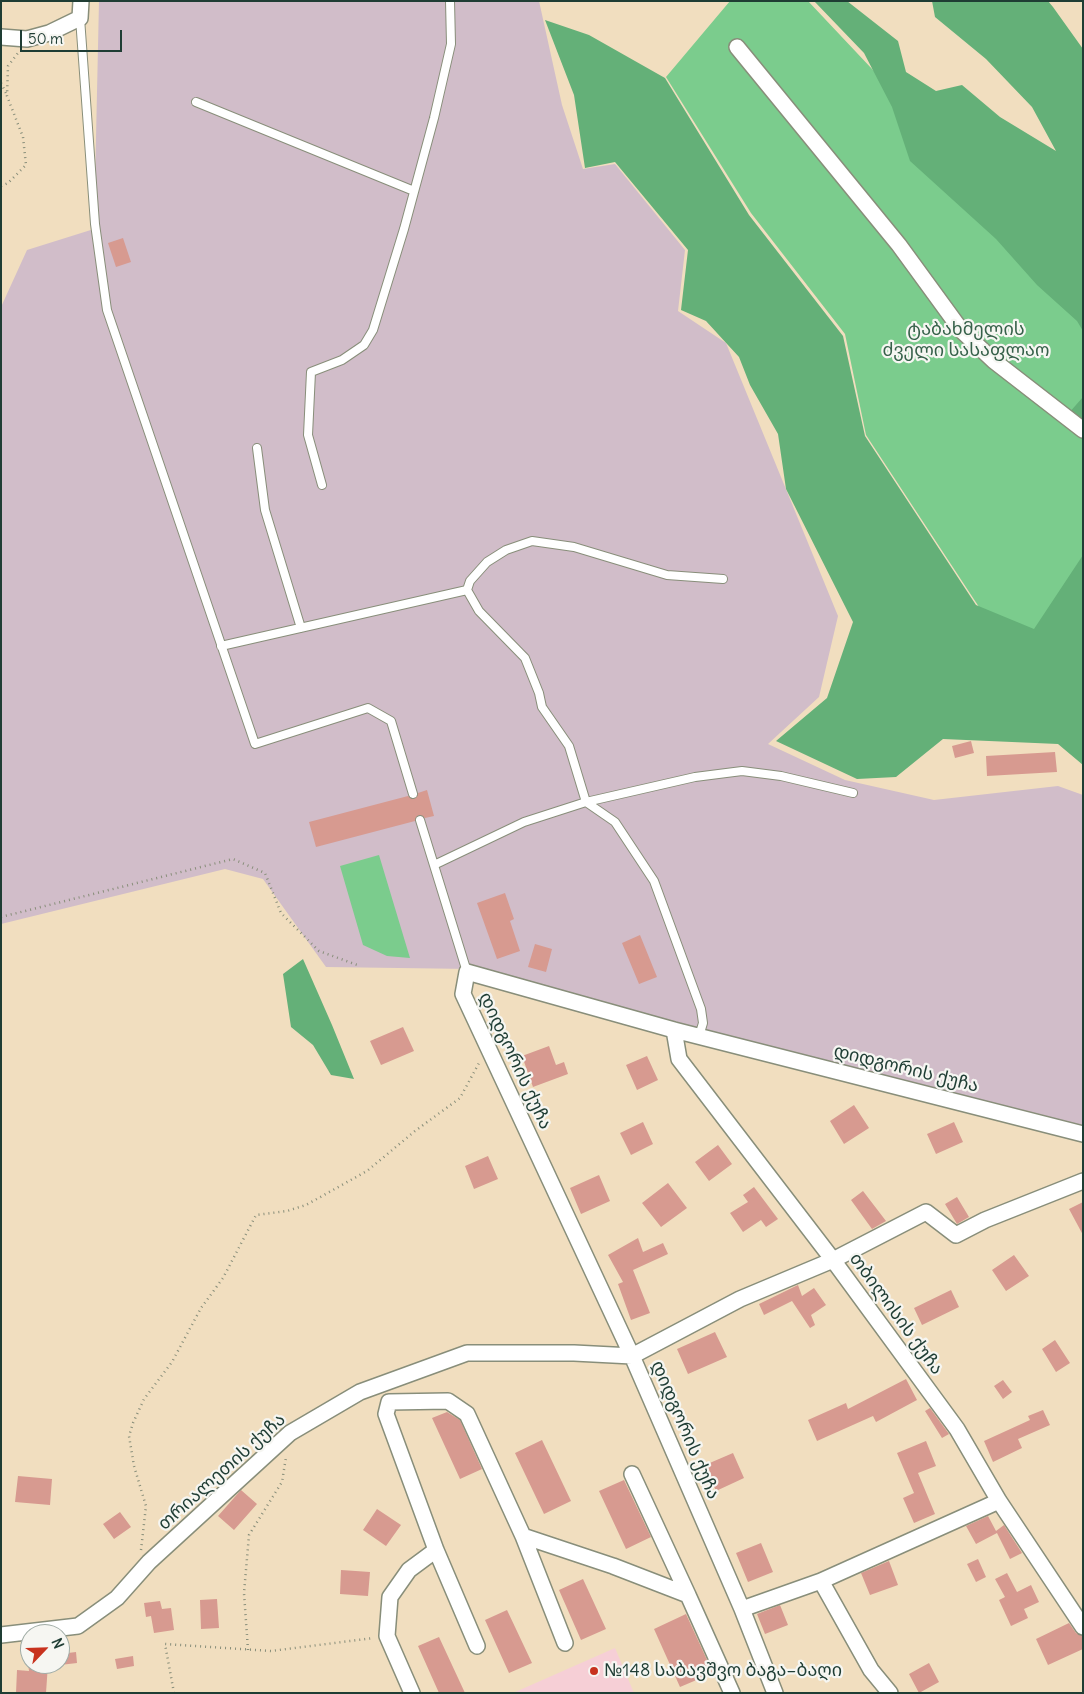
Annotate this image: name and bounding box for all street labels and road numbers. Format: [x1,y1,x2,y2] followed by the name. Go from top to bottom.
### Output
[474,989,556,1133] street label: დიდგორის ქუჩა
[831,1041,981,1097] street label: დიდგორის ქუჩა
[845,1249,947,1379] street label: თბილისის ქუჩა
[646,1357,724,1503] street label: დიდგორის ქუჩა
[154,1409,290,1535] street label: თრიალეთის ქუჩა

